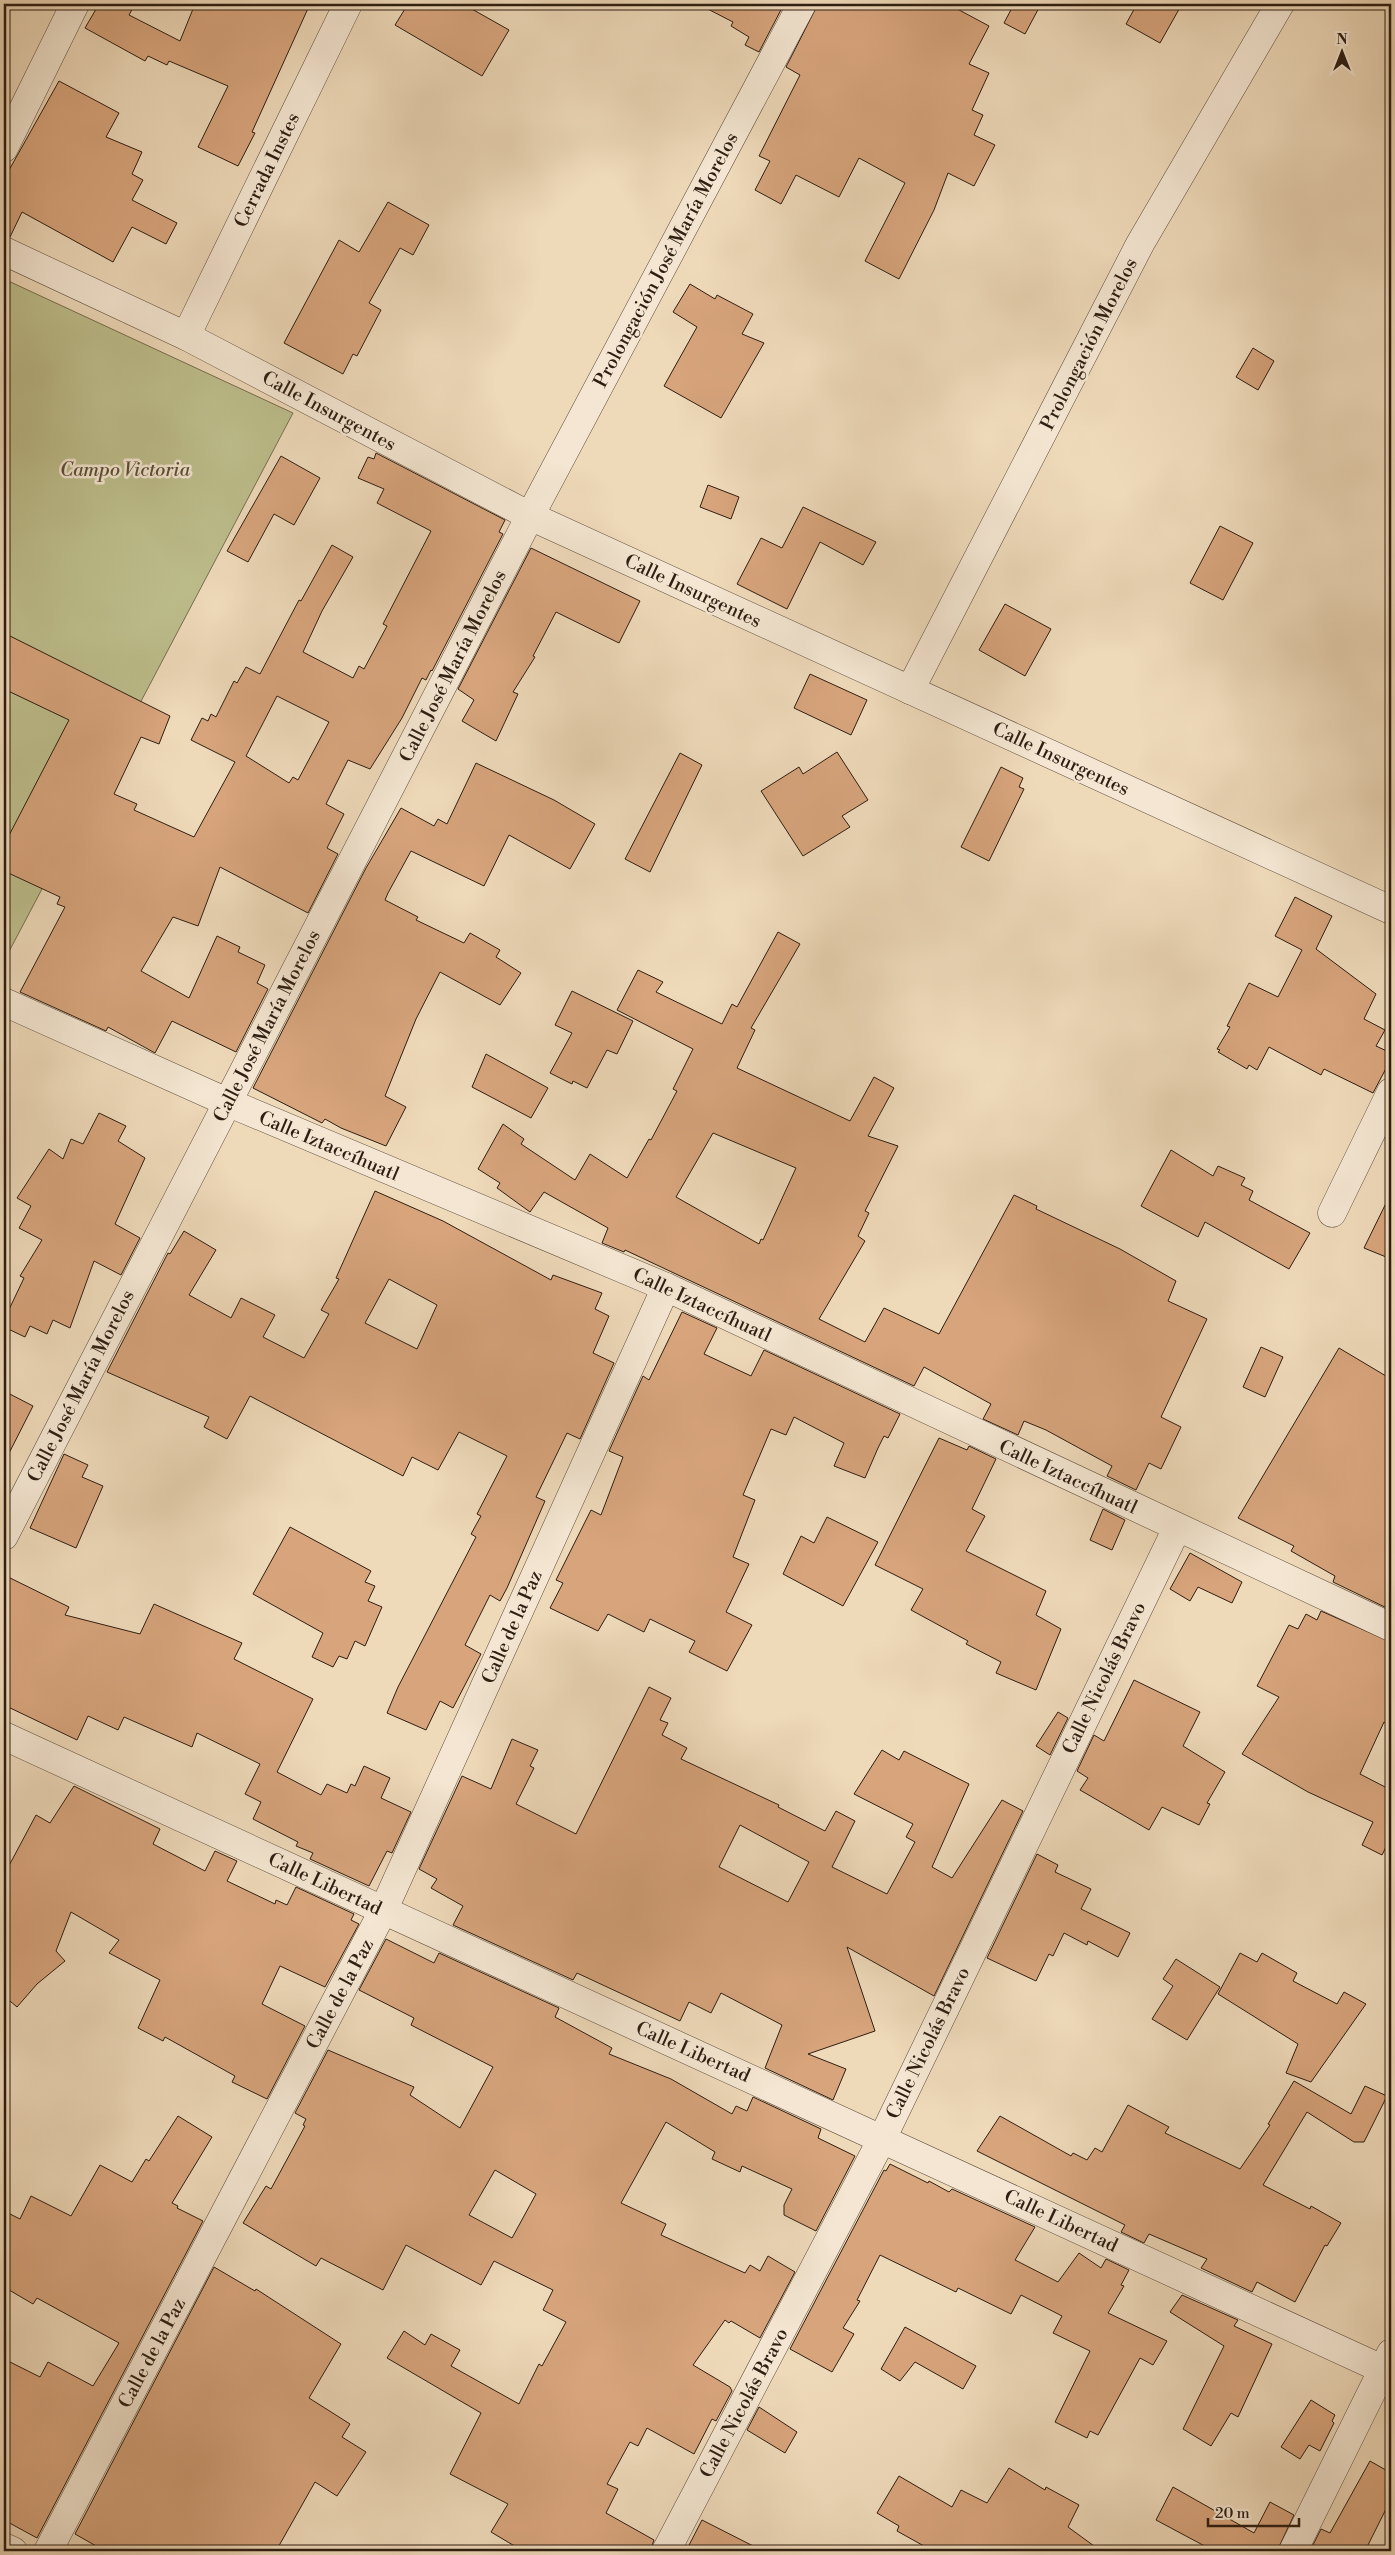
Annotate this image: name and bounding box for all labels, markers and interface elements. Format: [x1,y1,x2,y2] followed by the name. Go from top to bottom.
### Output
[1318,28,1368,78] north arrow
[1336,31,1348,49] text: N
[229,109,305,231] street label: Cerrada Instes
[588,128,744,392] street label: Prolongación José María Morelos
[1035,254,1143,434] street label: Prolongación Morelos
[258,366,400,456] street label: Calle Insurgentes
[60,458,191,482] park label: Campo Victoria
[621,549,765,633] street label: Calle Insurgentes
[394,566,512,766] street label: Calle José María Morelos
[989,717,1133,801] street label: Calle Insurgentes
[208,926,326,1126] street label: Calle José María Morelos
[255,1106,403,1187] street label: Calle Iztaccíhuatl
[629,1262,775,1348] street label: Calle Iztaccíhuatl
[22,1286,140,1486] street label: Calle José María Morelos
[995,1434,1141,1520] street label: Calle Iztaccíhuatl
[476,1567,548,1687] street label: Calle de la Paz
[1057,1598,1151,1758] street label: Calle Nicolás Bravo
[264,1847,386,1921] street label: Calle Libertad
[301,1935,379,2053] street label: Calle de la Paz
[881,1963,975,2123] street label: Calle Nicolás Bravo
[632,2016,754,2088] street label: Calle Libertad
[1000,2184,1122,2258] street label: Calle Libertad
[113,2294,191,2412] street label: Calle de la Paz
[694,2324,794,2482] street label: Calle Nicolás Bravo
[1208,2495,1299,2527] scale bar
[1215,2504,1250,2523] text: 20 m

